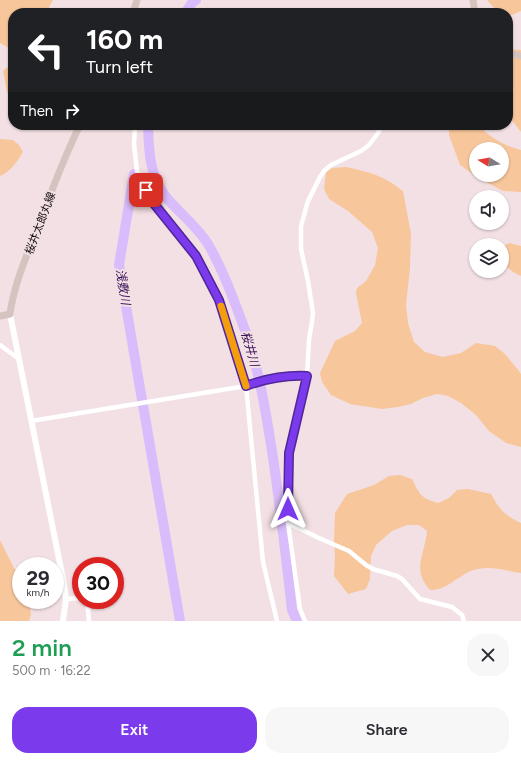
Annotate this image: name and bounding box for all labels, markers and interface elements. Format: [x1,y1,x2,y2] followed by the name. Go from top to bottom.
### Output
[86,22,163,56] text: 160 m
[20,24,72,76] icon: left
[86,56,153,78] text: Turn left
[61,100,83,122] icon: right
[20,102,53,120] text: Then
[469,142,509,182] north arrow
[469,142,509,278] map controls
[129,173,163,207] pin
[135,179,157,201] icon: arrive
[23,190,58,256] street label: 桜井太郎丸線
[469,190,509,230] button: sound
[469,238,509,278] button: layers
[113,268,133,308] water label: 浅敷川
[238,330,262,370] water label: 桜井川
[267,488,309,530] position arrow
[72,557,124,609] speed limit sign: 30
[26,566,50,590] text: 29
[27,586,49,599] text: km/h
[12,633,72,662] text: 2 min
[467,634,509,676] button: close
[12,663,91,678] text: 500 m · 16:22
[12,707,257,753] button: Exit
[265,707,509,753] button: Share

